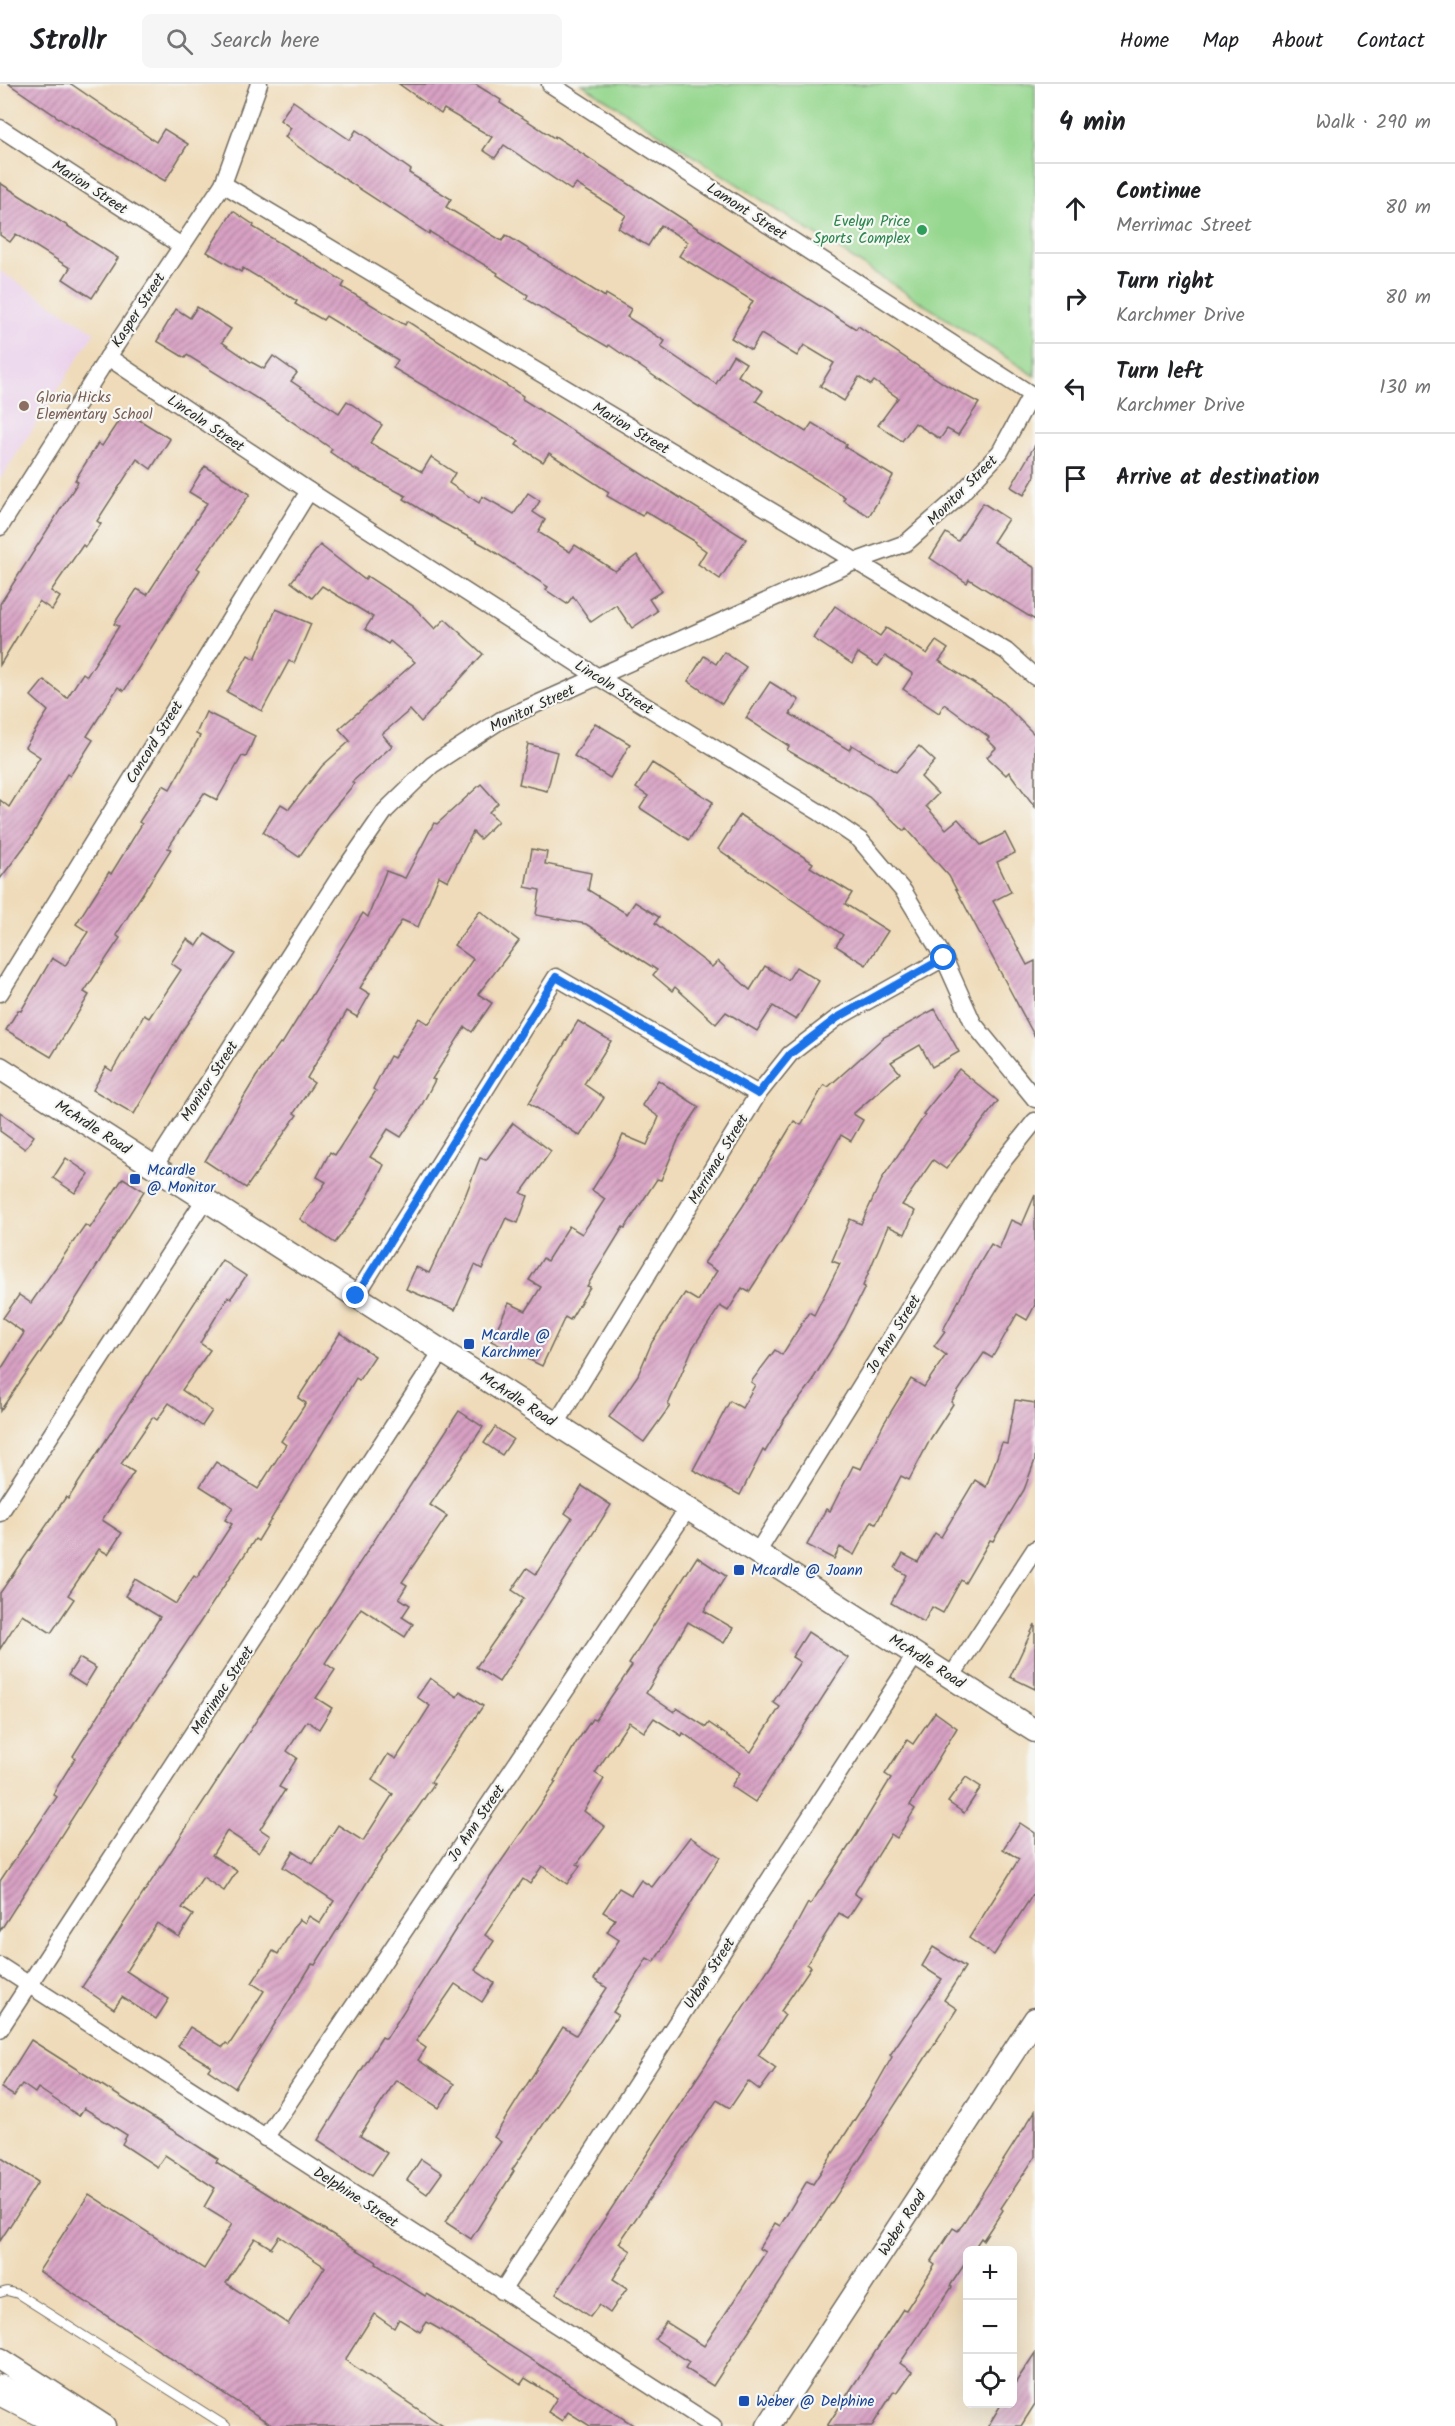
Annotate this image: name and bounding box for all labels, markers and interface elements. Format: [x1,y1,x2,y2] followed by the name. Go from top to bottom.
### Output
[142,14,562,68] search box
[30,19,106,64] text: Strollr
[211,24,320,59] text: Search here
[163,25,196,58] icon: search
[1120,25,1169,58] text: Home
[1202,25,1239,58] text: Map
[1272,25,1323,58] text: About
[1356,25,1425,58] text: Contact
[1059,102,1126,144] text: 4 min
[1316,107,1431,139] text: Walk · 290 m
[47,154,132,221] street label: Marion Street
[1116,175,1201,210] text: Continue
[701,177,792,247] street label: Lamont Street
[1059,192,1092,225] icon: ahead
[1385,192,1431,224] text: 80 m
[813,210,911,251] place label: Evelyn Price Sports Complex
[1116,210,1252,242] text: Merrimac Street
[915,223,929,237] marker: Evelyn Price Sports Complex
[1116,265,1214,300] text: Turn right
[106,268,172,353] street label: Kasper Street
[1059,282,1092,315] icon: right
[1385,282,1431,314] text: 80 m
[1116,300,1245,332] text: Karchmer Drive
[1116,355,1203,390] text: Turn left
[1059,372,1092,405] icon: left
[1379,372,1431,404] text: 130 m
[36,386,153,427] place label: Gloria Hicks Elementary School
[162,389,249,459] street label: Lincoln Street
[1116,390,1245,422] text: Karchmer Drive
[587,396,674,461] street label: Marion Street
[17,399,31,413] marker: Gloria Hicks Elementary School
[922,450,1004,532] street label: Monitor Street
[1116,461,1319,496] text: Arrive at destination
[1059,462,1092,495] icon: arrive
[569,654,658,722] street label: Lincoln Street
[486,679,579,739] street label: Monitor Street
[120,696,190,789] street label: Concord Street
[930,944,956,970] route start
[175,1036,245,1127] street label: Monitor Street
[50,1094,136,1162] street label: McArdle Road
[682,1110,755,1209] street label: Merrimac Street
[147,1159,216,1200] place label: Mcardle @ Monitor
[128,1172,142,1186] marker: Mcardle @ Monitor
[342,1282,368,1308] route end
[860,1290,928,1379] street label: Jo Ann Street
[481,1324,550,1365] place label: Mcardle @ Karchmer
[462,1337,476,1351] marker: Mcardle @ Karchmer
[475,1366,561,1434] street label: McArdle Road
[751,1559,863,1583] place label: Mcardle @ Joann
[732,1563,746,1577] marker: Mcardle @ Joann
[884,1628,970,1696] street label: McArdle Road
[185,1641,261,1740] street label: Merrimac Street
[442,1780,512,1867] street label: Jo Ann Street
[678,1933,742,2014] street label: Urban Street
[308,2161,403,2235] street label: Delphine Street
[873,2185,933,2261] street label: Weber Road
[963,2246,1017,2408] map controls
[963,2246,1017,2300] button: +
[963,2300,1017,2354] button: −
[963,2354,1017,2408] button: locate
[756,2390,874,2414] place label: Weber @ Delphine
[737,2394,751,2408] marker: Weber @ Delphine

